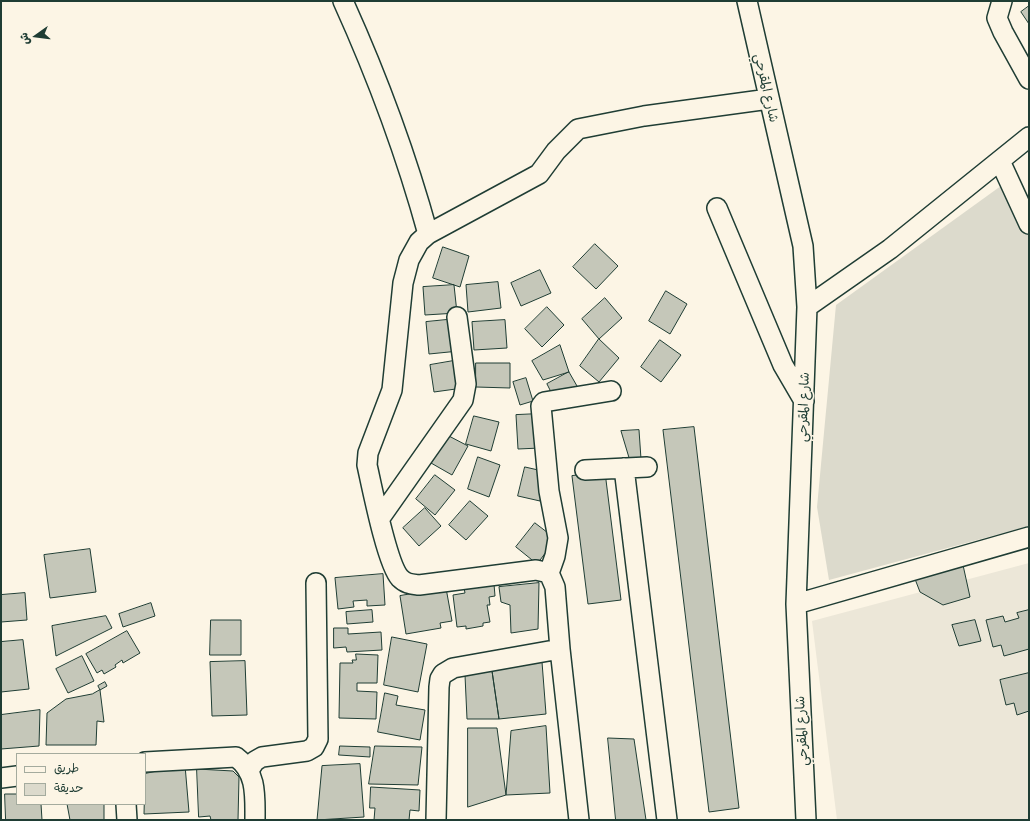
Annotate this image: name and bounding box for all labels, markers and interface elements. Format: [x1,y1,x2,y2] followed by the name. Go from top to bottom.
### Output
[16,16,56,56] north arrow
[16,31,33,46] text: ش
[751,52,781,124] street label: شارع المقرحي
[795,372,813,442] street label: شارع المقرحي
[792,696,812,766] street label: شارع المقرحي
[16,753,146,805] legend
[54,760,79,775] text: طريق
[54,780,83,795] text: حديقة

